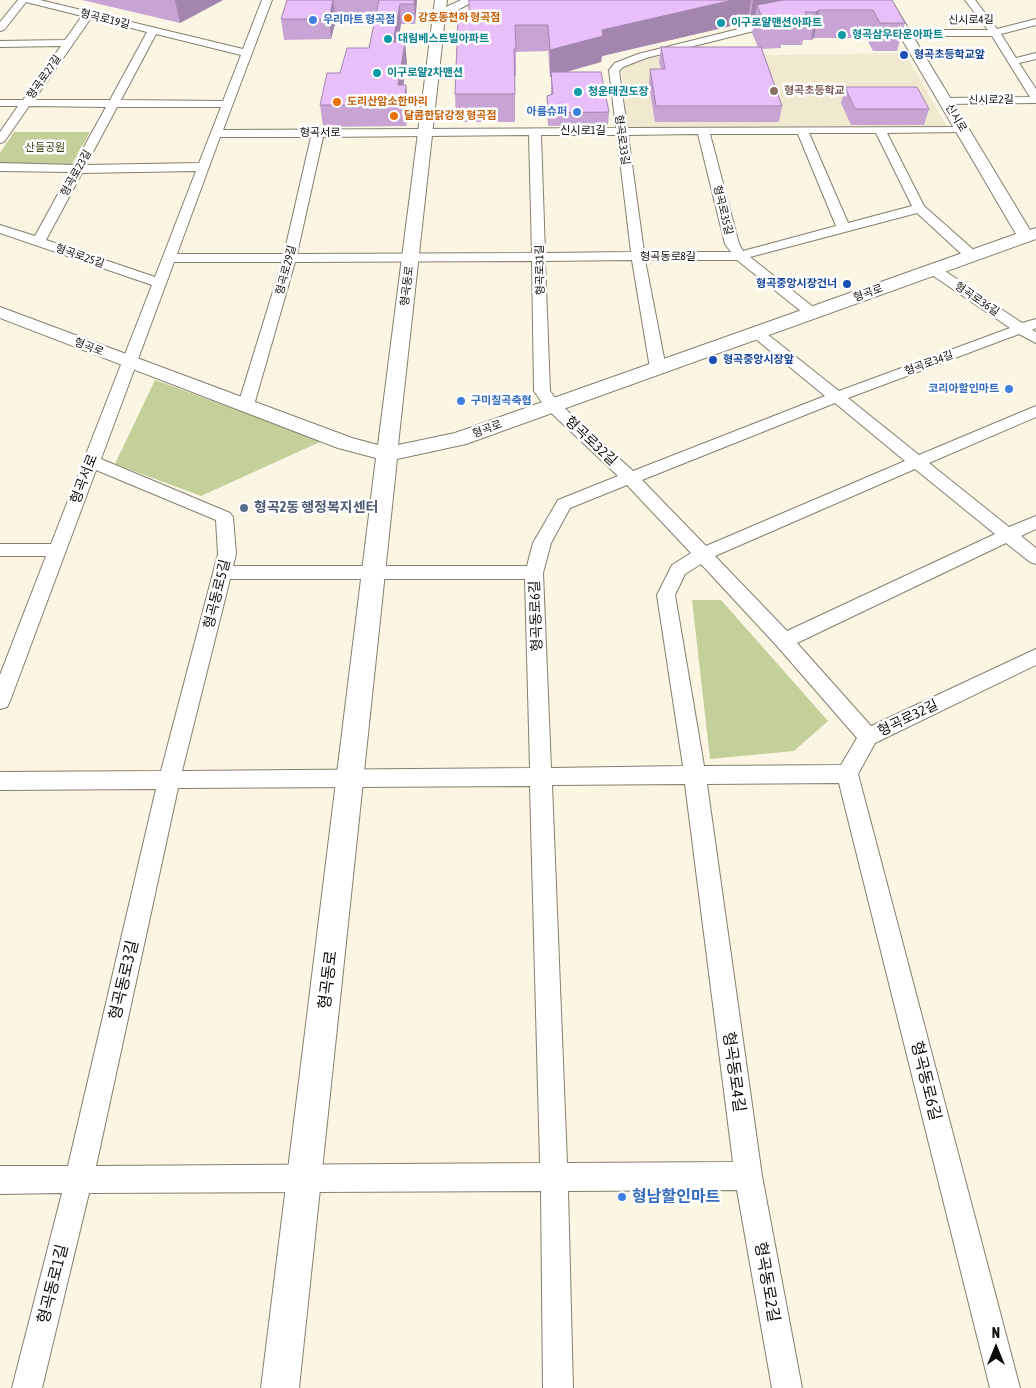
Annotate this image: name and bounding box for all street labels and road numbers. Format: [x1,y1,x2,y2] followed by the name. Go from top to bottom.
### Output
[79,6,131,32] street label: 형곡로19길
[948,13,994,27] street label: 신시로4길
[24,52,64,102] street label: 형곡로27길
[968,93,1014,107] street label: 신시로2길
[943,102,969,134] street label: 신시로
[612,114,632,166] street label: 형곡로33길
[560,124,606,138] street label: 신시로1길
[300,126,340,140] street label: 형곡서로
[58,148,94,198] street label: 형곡로23길
[710,184,736,236] street label: 형곡로35길
[54,241,106,271] street label: 형곡로25길
[273,244,299,296] street label: 형곡로29길
[533,244,547,296] street label: 형곡로31길
[640,250,696,264] street label: 형곡동로8길
[398,265,416,307] street label: 형곡동로
[952,279,1002,319] street label: 형곡로36길
[851,282,885,304] street label: 형곡로
[72,335,106,359] street label: 형곡로
[903,348,955,378] street label: 형곡로34길
[562,413,620,469] street label: 형곡로32길
[470,418,504,440] street label: 형곡로
[67,452,101,506] street label: 형곡서로
[200,558,234,630] street label: 형곡동로5길
[526,580,546,652] street label: 형곡동로6길
[875,696,941,740] street label: 형곡로32길
[106,938,142,1022] street label: 형곡동로3길
[315,950,341,1010] street label: 형곡동로
[719,1030,749,1114] street label: 형곡동로4길
[907,1039,945,1123] street label: 형곡동로6길
[751,1240,783,1324] street label: 형곡동로2길
[34,1242,72,1326] street label: 형곡동로1길

